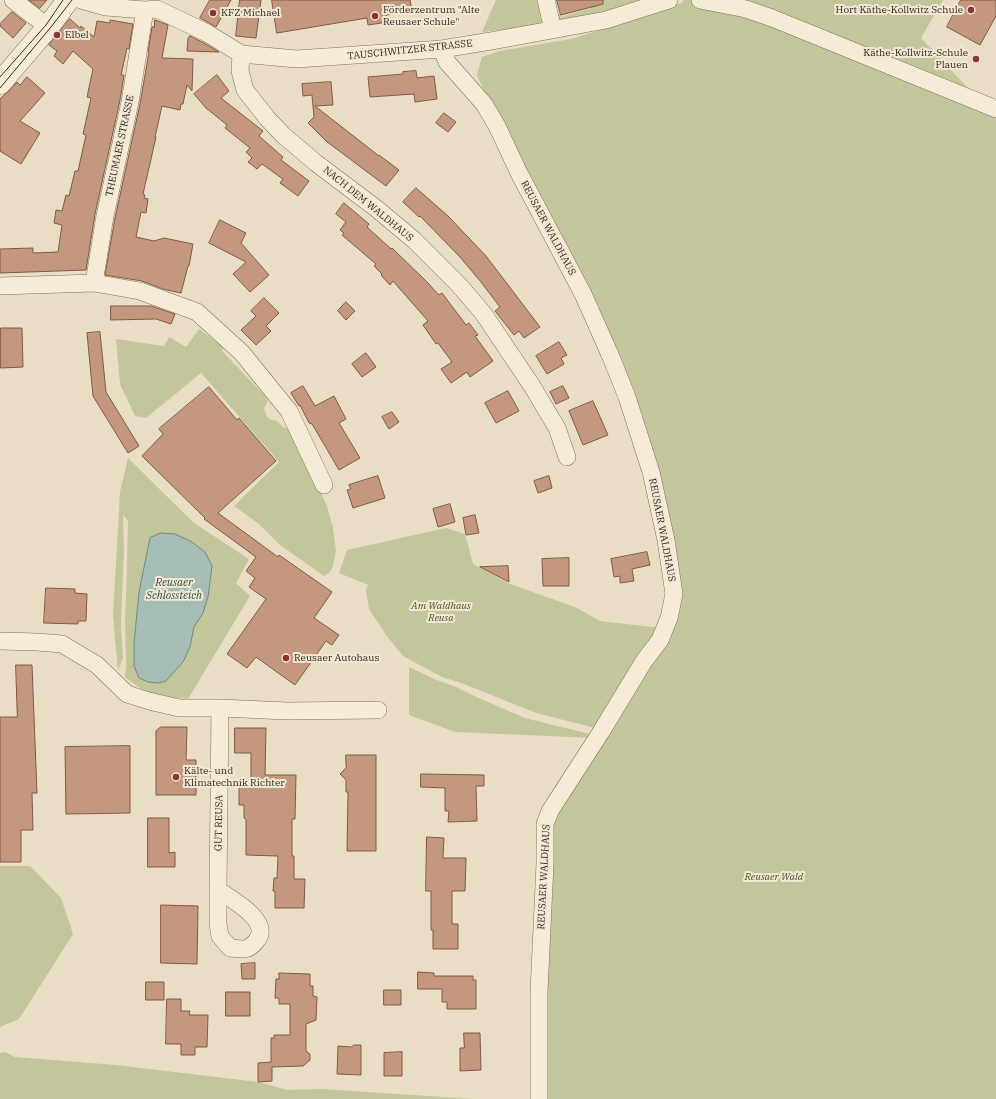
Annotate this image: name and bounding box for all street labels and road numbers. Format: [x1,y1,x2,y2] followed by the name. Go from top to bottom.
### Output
[347,37,473,63] street label: TAUSCHWITZER STRASSE
[103,94,137,198] street label: THEUMAER STRASSE
[321,164,415,244] street label: NACH DEM WALDHAUS
[518,179,578,277] street label: REUSAER WALDHAUS
[646,477,678,583] street label: REUSAER WALDHAUS
[213,795,225,851] street label: GUT REUSA
[535,824,553,930] street label: REUSAER WALDHAUS

